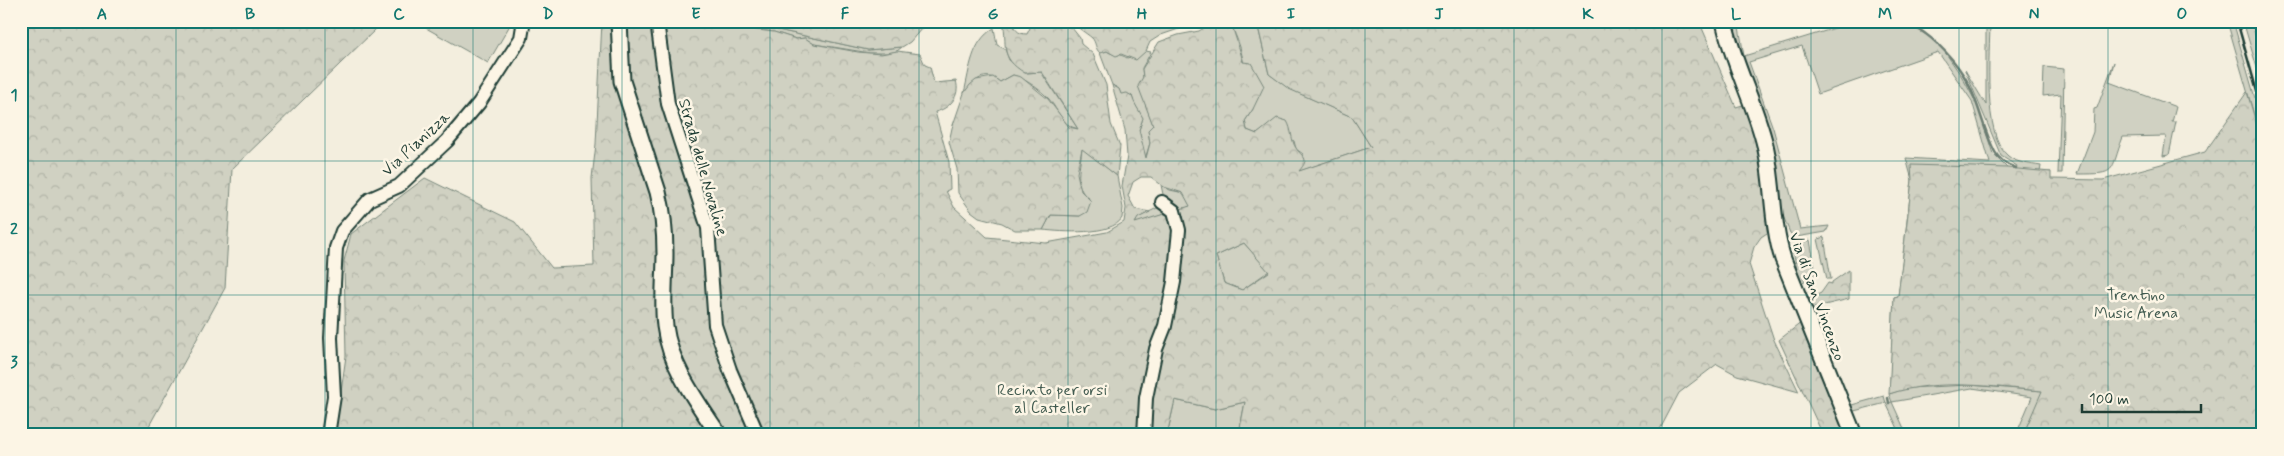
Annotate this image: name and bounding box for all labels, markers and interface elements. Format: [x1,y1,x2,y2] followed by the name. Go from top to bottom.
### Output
[97,4,107,25] text: A
[245,4,255,25] text: B
[393,4,405,25] text: C
[542,4,554,25] text: D
[691,4,701,25] text: E
[841,4,850,25] text: F
[988,4,999,25] text: G
[1137,4,1148,25] text: H
[1287,4,1296,25] text: I
[1434,4,1444,25] text: J
[1582,4,1594,25] text: K
[1731,4,1742,25] text: L
[1878,4,1892,25] text: M
[2029,4,2039,25] text: N
[2177,4,2188,25] text: O
[10,85,18,106] text: 1
[673,96,732,239] street label: Strada delle Novaline
[377,107,455,181] street label: Via Pianizza
[10,219,18,240] text: 2
[1784,229,1850,364] street label: Via di San Vincenzo
[2094,285,2178,324] park label: Trentino Music Arena
[10,352,18,373] text: 3
[997,380,1107,419] park label: Recinto per orsi al Casteller
[2082,381,2200,413] scale bar
[2089,390,2129,410] text: 100 m

